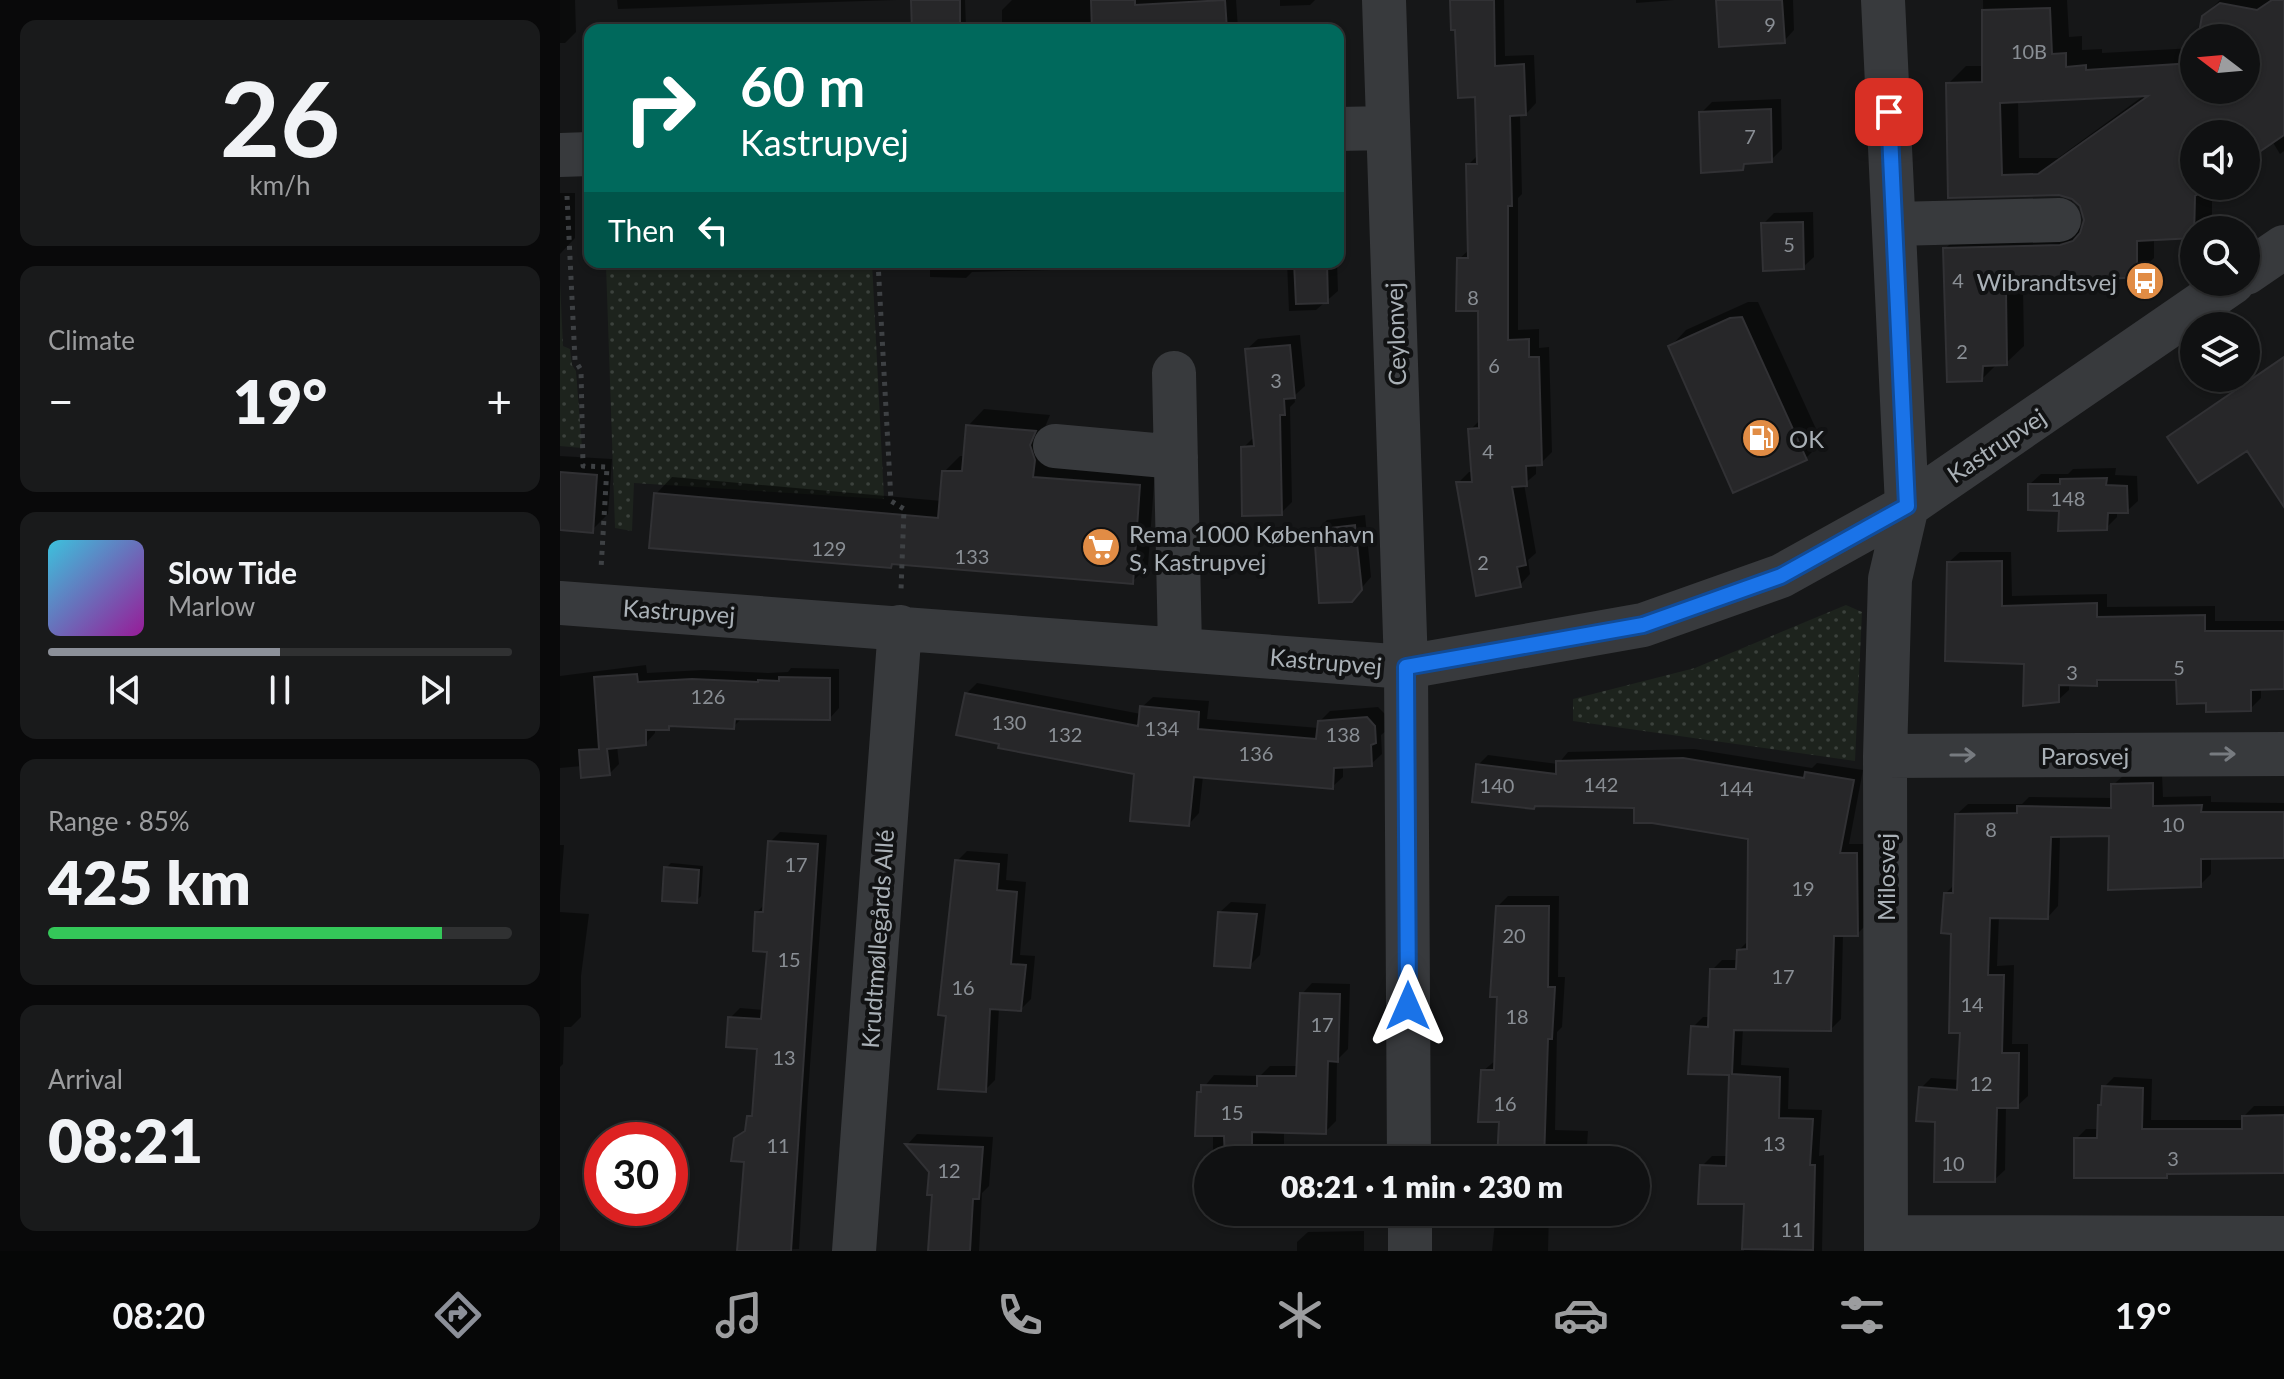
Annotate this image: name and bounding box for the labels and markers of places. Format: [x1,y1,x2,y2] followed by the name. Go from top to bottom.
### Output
[1855,78,1923,146] pin
[2124,260,2166,302] bus stop icon: Wibrandtsvej
[1976,267,2117,296] place label: Wibrandtsvej
[1740,417,1782,459] fuel station icon: OK
[1789,424,1824,453] place label: OK
[1129,519,1375,576] place label: Rema 1000 København S, Kastrupvej
[1080,526,1122,568] supermarket icon: Rema 1000 København S, Kastrupvej

